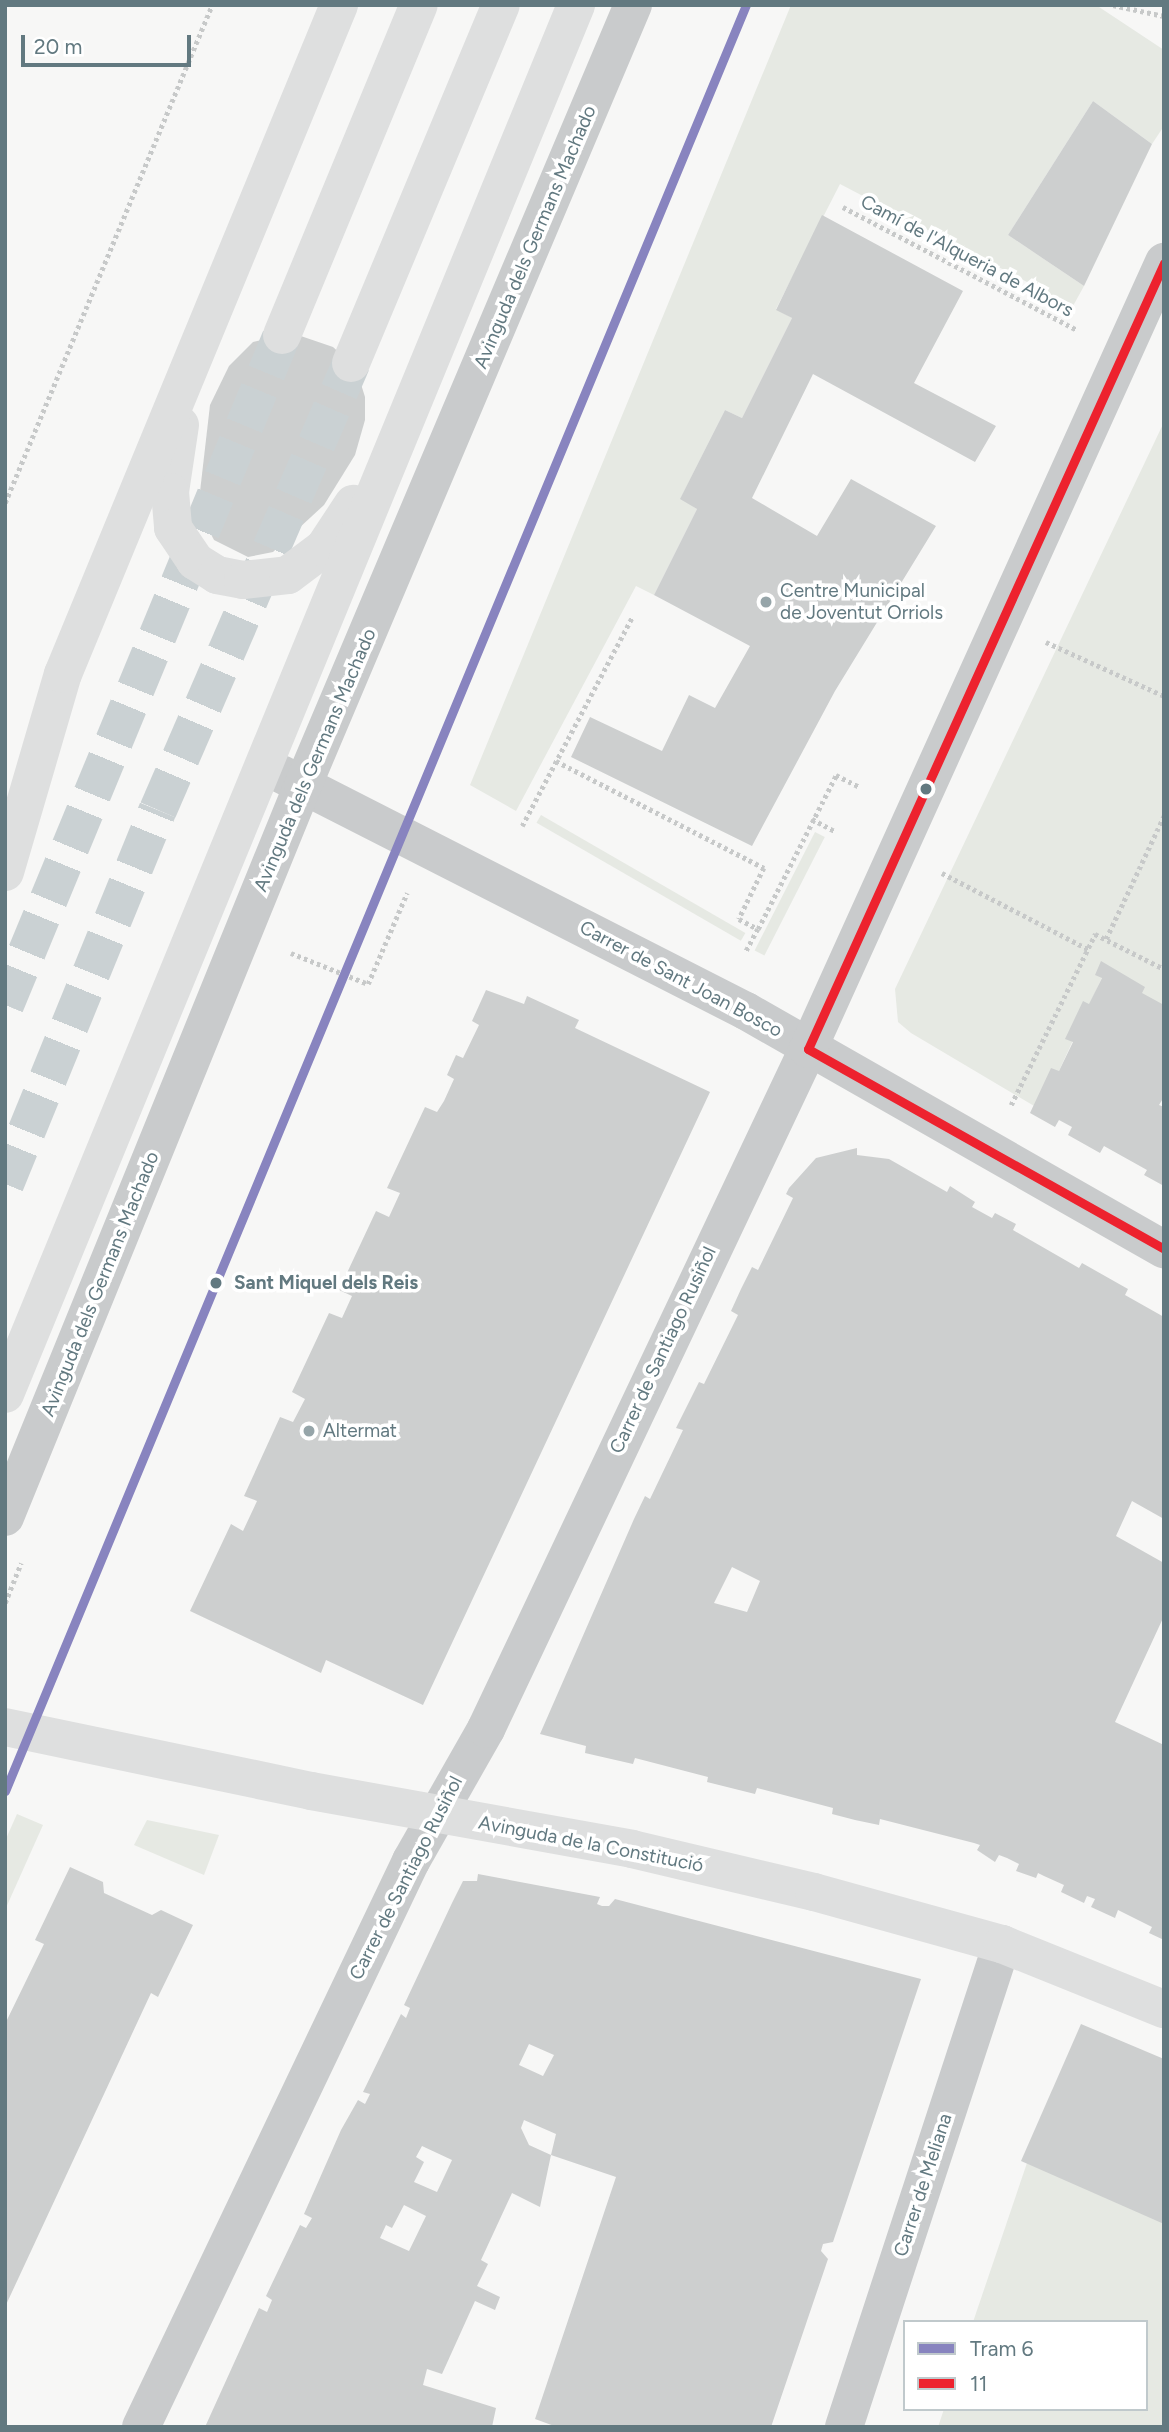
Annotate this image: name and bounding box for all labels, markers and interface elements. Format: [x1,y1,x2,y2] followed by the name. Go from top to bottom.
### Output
[24,21,194,65] scale bar
[34,34,82,59] text: 20 m
[469,102,601,372] street label: Avinguda dels Germans Machado
[857,190,1077,322] street label: Camí de l'Alqueria de Albors
[780,580,943,624] place label: Centre Municipal de Joventut Orriols
[758,594,774,610] marker: Centre Municipal de Joventut Orriols
[249,625,381,895] street label: Avinguda dels Germans Machado
[919,782,933,796] unlabelled marker
[576,916,786,1042] street label: Carrer de Sant Joan Bosco
[36,1148,164,1420] street label: Avinguda dels Germans Machado
[605,1243,721,1457] street label: Carrer de Santiago Rusiñol
[205,1272,227,1294] marker: Sant Miquel dels Reis
[234,1272,418,1294] place label: Sant Miquel dels Reis
[323,1420,397,1442] place label: Altermat
[301,1423,317,1439] marker: Altermat
[345,1772,467,1984] street label: Carrer de Santiago Rusiñol
[477,1811,705,1877] street label: Avinguda de la Constitució
[889,2111,957,2259] street label: Carrer de Meliana
[903,2320,1148,2411] legend
[970,2336,1033,2361] text: Tram 6
[970,2371,987,2396] text: 11

